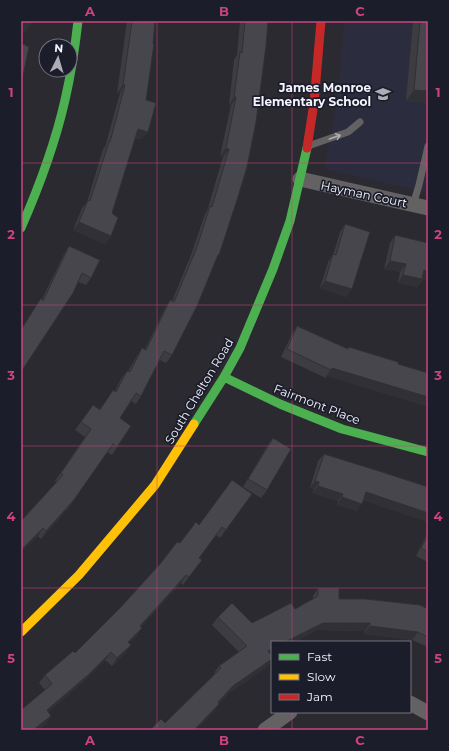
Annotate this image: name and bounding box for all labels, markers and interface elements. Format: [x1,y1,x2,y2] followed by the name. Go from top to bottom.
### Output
[84,3,96,19] text: A
[219,3,229,19] text: B
[355,3,365,19] text: C
[38,38,78,78] north arrow
[54,41,64,55] text: N
[253,80,371,109] place label: James Monroe Elementary School
[8,84,14,100] text: 1
[435,84,441,100] text: 1
[374,85,392,103] school or university icon: James Monroe Elementary School
[328,133,341,140] one-way arrow
[319,178,409,210] street label: Hayman Court
[7,226,15,242] text: 2
[434,226,442,242] text: 2
[161,335,237,447] street label: South Chelton Road
[6,367,15,383] text: 3
[433,367,442,383] text: 3
[272,381,362,427] street label: Fairmont Place
[7,508,16,524] text: 4
[434,508,443,524] text: 4
[271,641,411,713] legend
[307,649,332,664] text: Fast
[7,650,15,666] text: 5
[434,650,442,666] text: 5
[307,669,336,684] text: Slow
[306,689,333,704] text: Jam
[84,732,96,748] text: A
[219,732,229,748] text: B
[355,732,365,748] text: C

